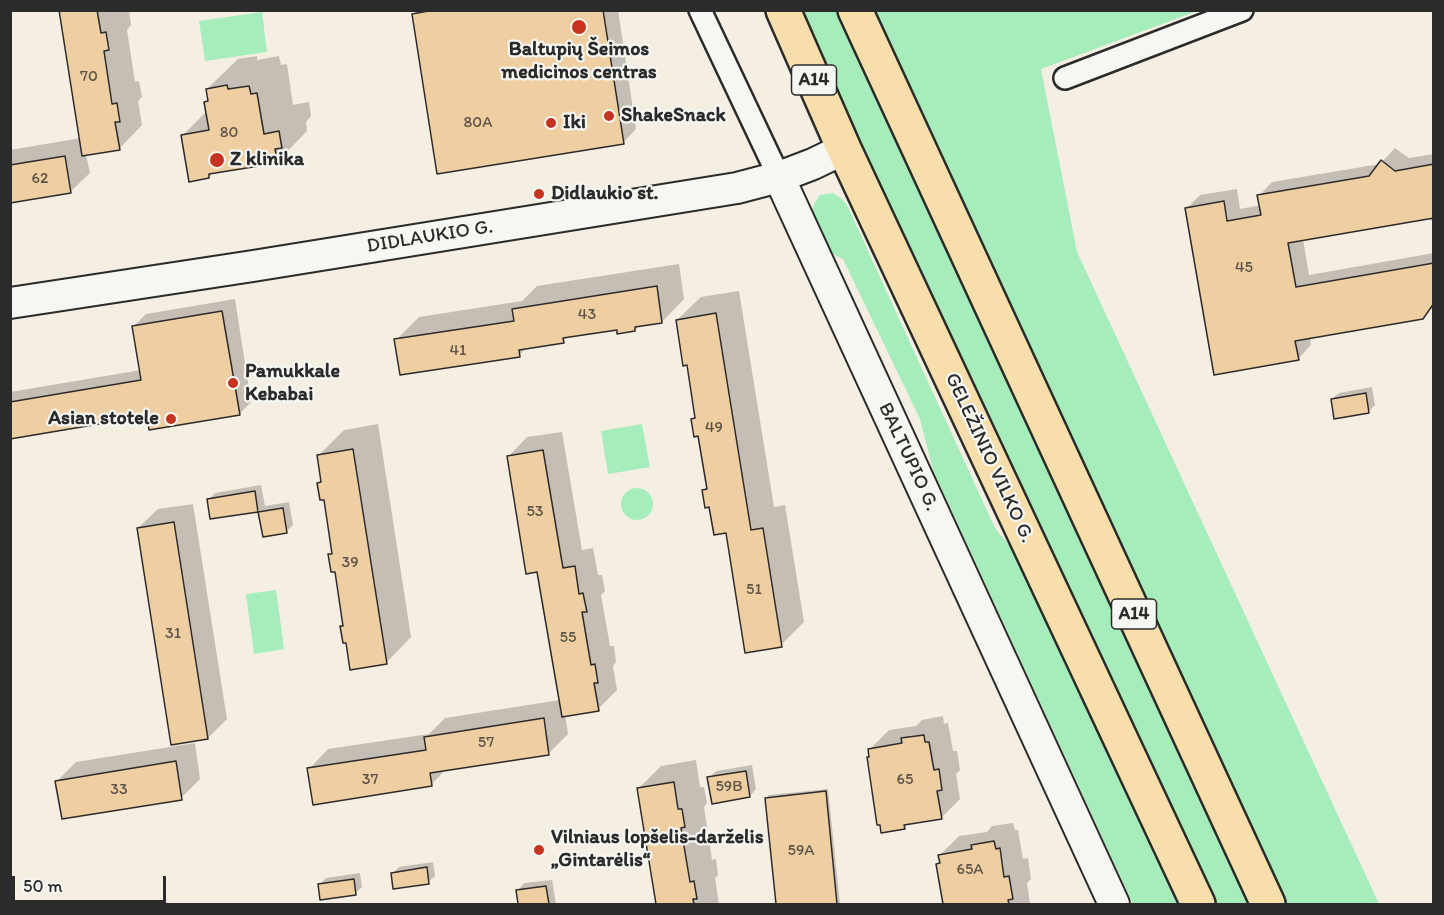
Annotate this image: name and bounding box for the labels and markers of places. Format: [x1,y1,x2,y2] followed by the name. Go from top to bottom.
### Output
[570,18,588,36] marker: Baltupių Šeimos medicinos centras
[501,38,657,85] place label: Baltupių Šeimos medicinos centras
[621,104,726,128] place label: ShakeSnack
[602,109,616,123] marker: ShakeSnack
[563,111,586,135] place label: Iki
[544,116,558,130] marker: Iki
[230,148,304,172] place label: Z klinika
[208,151,226,169] marker: Z klinika
[551,182,658,206] place label: Didlaukio st.
[532,187,546,201] marker: Didlaukio st.
[245,360,340,407] place label: Pamukkale Kebabai
[226,376,240,390] marker: Pamukkale Kebabai
[48,407,159,431] place label: Asian stotele
[164,412,178,426] marker: Asian stotele
[551,826,764,873] place label: Vilniaus lopšelis-darželis „Gintarėlis“
[532,843,546,857] marker: Vilniaus lopšelis-darželis „Gintarėlis“

